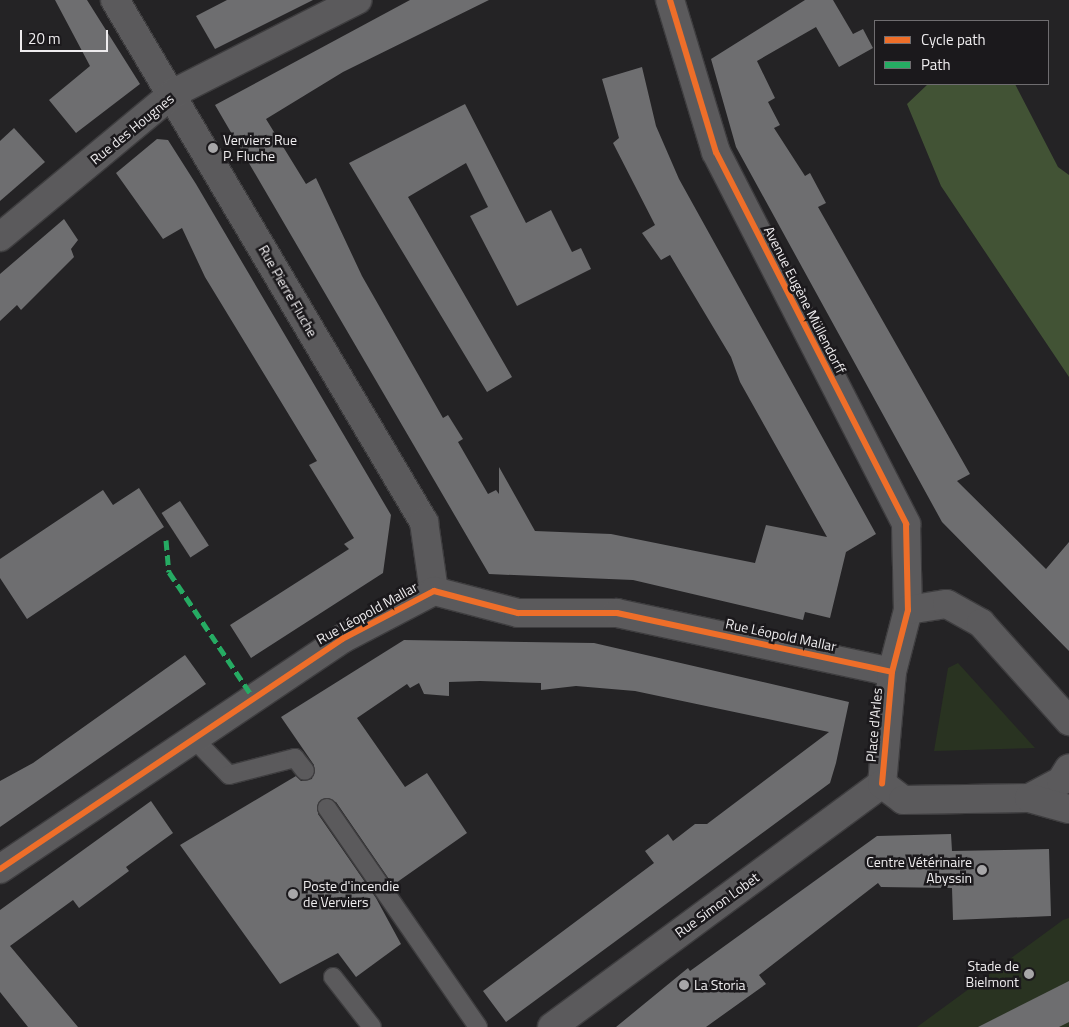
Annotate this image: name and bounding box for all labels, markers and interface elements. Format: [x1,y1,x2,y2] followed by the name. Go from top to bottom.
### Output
[22,20,110,52] scale bar
[874,20,1049,85] legend
[28,27,61,50] text: 20 m
[921,28,986,51] text: Cycle path
[921,53,951,76] text: Path
[87,90,177,168] street label: Rue des Hougnes
[223,132,297,164] place label: Verviers Rue P. Fluche
[207,142,219,154] marker: Verviers Rue P. Fluche
[761,224,849,376] street label: Avenue Eugène Müllendorff
[255,242,321,340] street label: Rue Pierre Fluche
[314,578,420,648] street label: Rue Léopold Mallar
[724,615,838,655] street label: Rue Léopold Mallar
[862,687,886,763] street label: Place d'Arles
[866,854,972,886] place label: Centre Vétérinaire Abyssin
[976,864,988,876] marker: Centre Vétérinaire Abyssin
[672,869,762,941] street label: Rue Simon Lobet
[303,878,399,910] place label: Poste d'incendie de Verviers
[287,888,299,900] marker: Poste d'incendie de Verviers
[966,958,1019,990] place label: Stade de Bielmont
[1023,968,1035,980] marker: Stade de Bielmont
[694,977,745,993] place label: La Storia
[678,979,690,991] marker: La Storia

